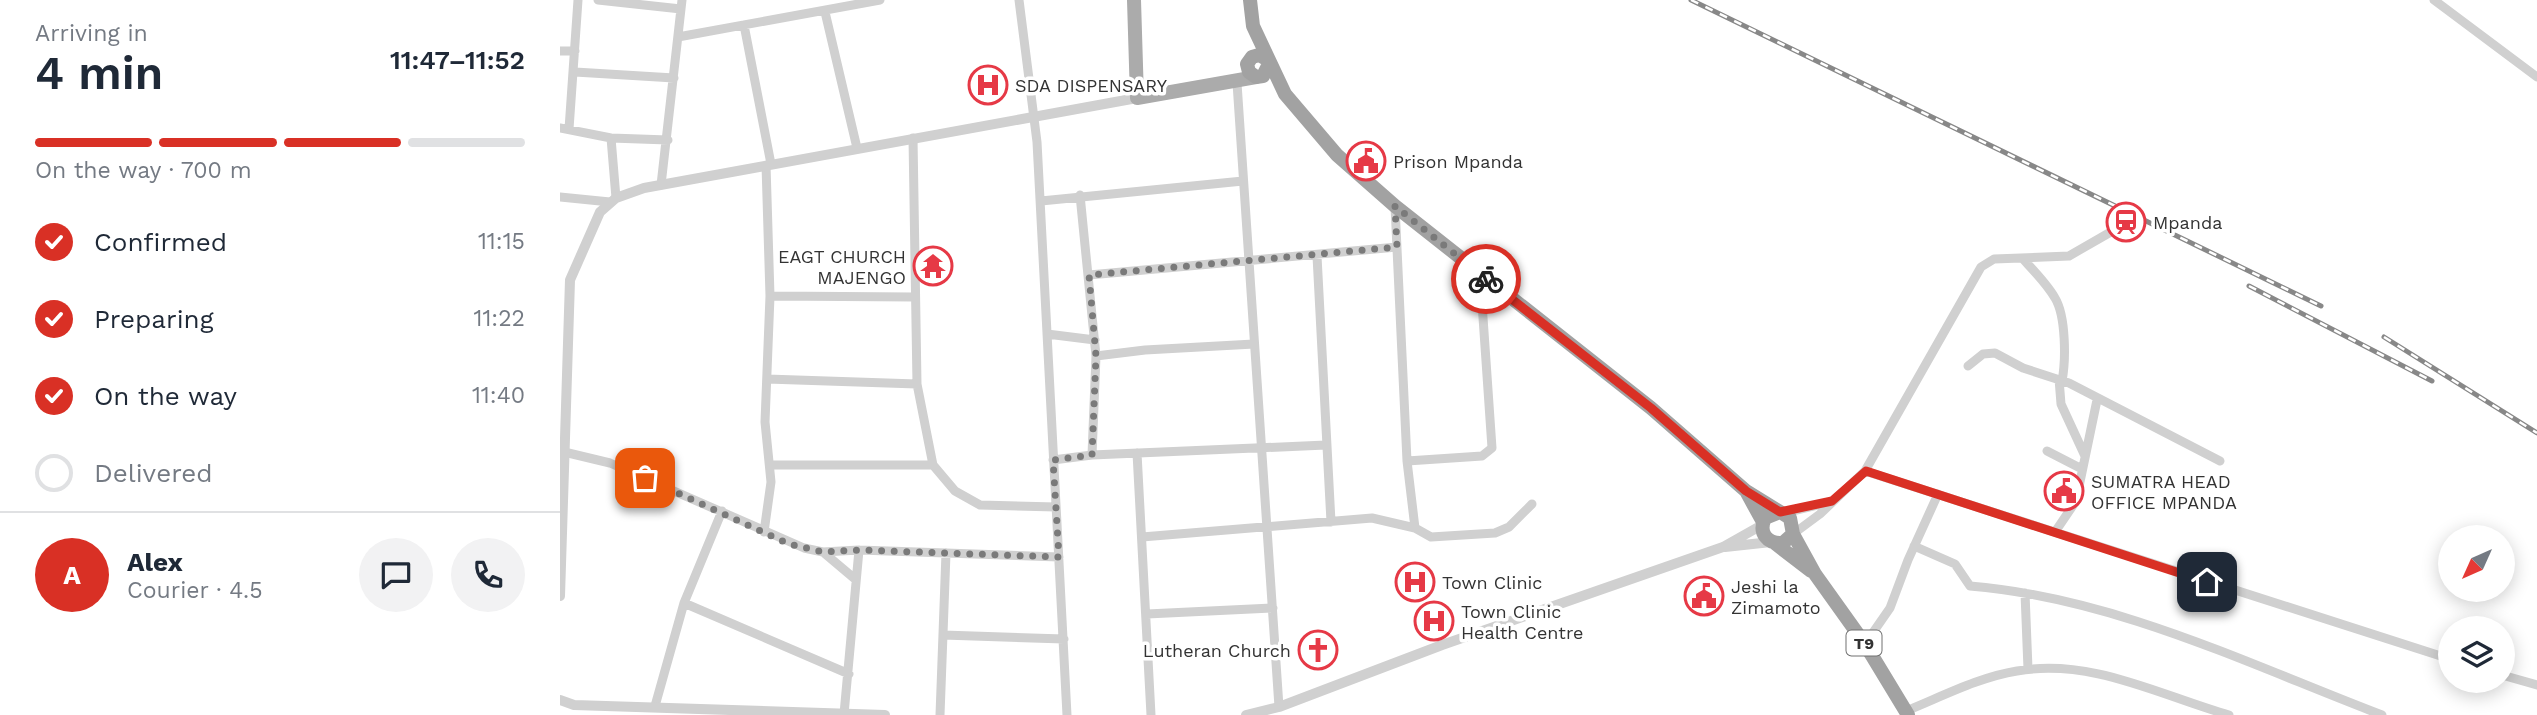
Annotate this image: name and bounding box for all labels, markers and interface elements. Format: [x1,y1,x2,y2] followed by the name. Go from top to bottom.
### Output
[35,20,148,47] text: Arriving in
[390,45,525,75] text: 11:47–11:52
[35,46,163,100] text: 4 min
[967,64,1009,106] hospital icon: SDA DISPENSARY
[1015,75,1168,96] place label: SDA DISPENSARY
[1345,140,1387,182] public building icon: Prison Mpanda
[1393,151,1523,172] place label: Prison Mpanda
[35,157,252,184] text: On the way · 700 m
[2105,201,2147,243] station icon: Mpanda
[2153,212,2222,233] place label: Mpanda
[35,223,73,261] icon: check
[94,227,227,257] text: Confirmed
[478,228,525,255] text: 11:15
[1451,244,1521,314] courier
[912,245,954,287] temple icon: EAGT CHURCH MAJENGO
[778,246,906,288] place label: EAGT CHURCH MAJENGO
[1467,260,1505,298] icon: bike
[35,300,73,338] icon: check
[94,304,214,334] text: Preparing
[473,305,525,332] text: 11:22
[35,377,73,415] icon: check
[94,381,237,411] text: On the way
[472,382,525,409] text: 11:40
[615,448,675,508] pin
[94,458,213,488] text: Delivered
[626,459,664,497] icon: bag
[2043,470,2085,512] public building icon: SUMATRA HEAD OFFICE MPANDA
[2091,471,2237,513] place label: SUMATRA HEAD OFFICE MPANDA
[2438,525,2515,602] north arrow
[2438,525,2515,693] map controls
[359,538,433,612] button: chat
[451,538,525,612] button: phone
[127,547,183,577] text: Alex
[2177,552,2237,612] pin
[63,560,81,590] text: A
[1394,561,1436,603] hospital icon: Town Clinic
[2188,563,2226,601] icon: home
[1442,572,1542,593] place label: Town Clinic
[1683,575,1725,617] public building icon: Jeshi la Zimamoto
[1731,576,1821,618] place label: Jeshi la Zimamoto
[127,577,263,604] text: Courier · 4.5
[1413,600,1455,642] hospital icon: Town Clinic Health Centre
[1461,601,1583,643] place label: Town Clinic Health Centre
[2438,616,2515,693] button: layers
[1297,629,1339,671] church icon: Lutheran Church
[1846,630,1882,656] road number: T9
[1143,640,1291,661] place label: Lutheran Church

